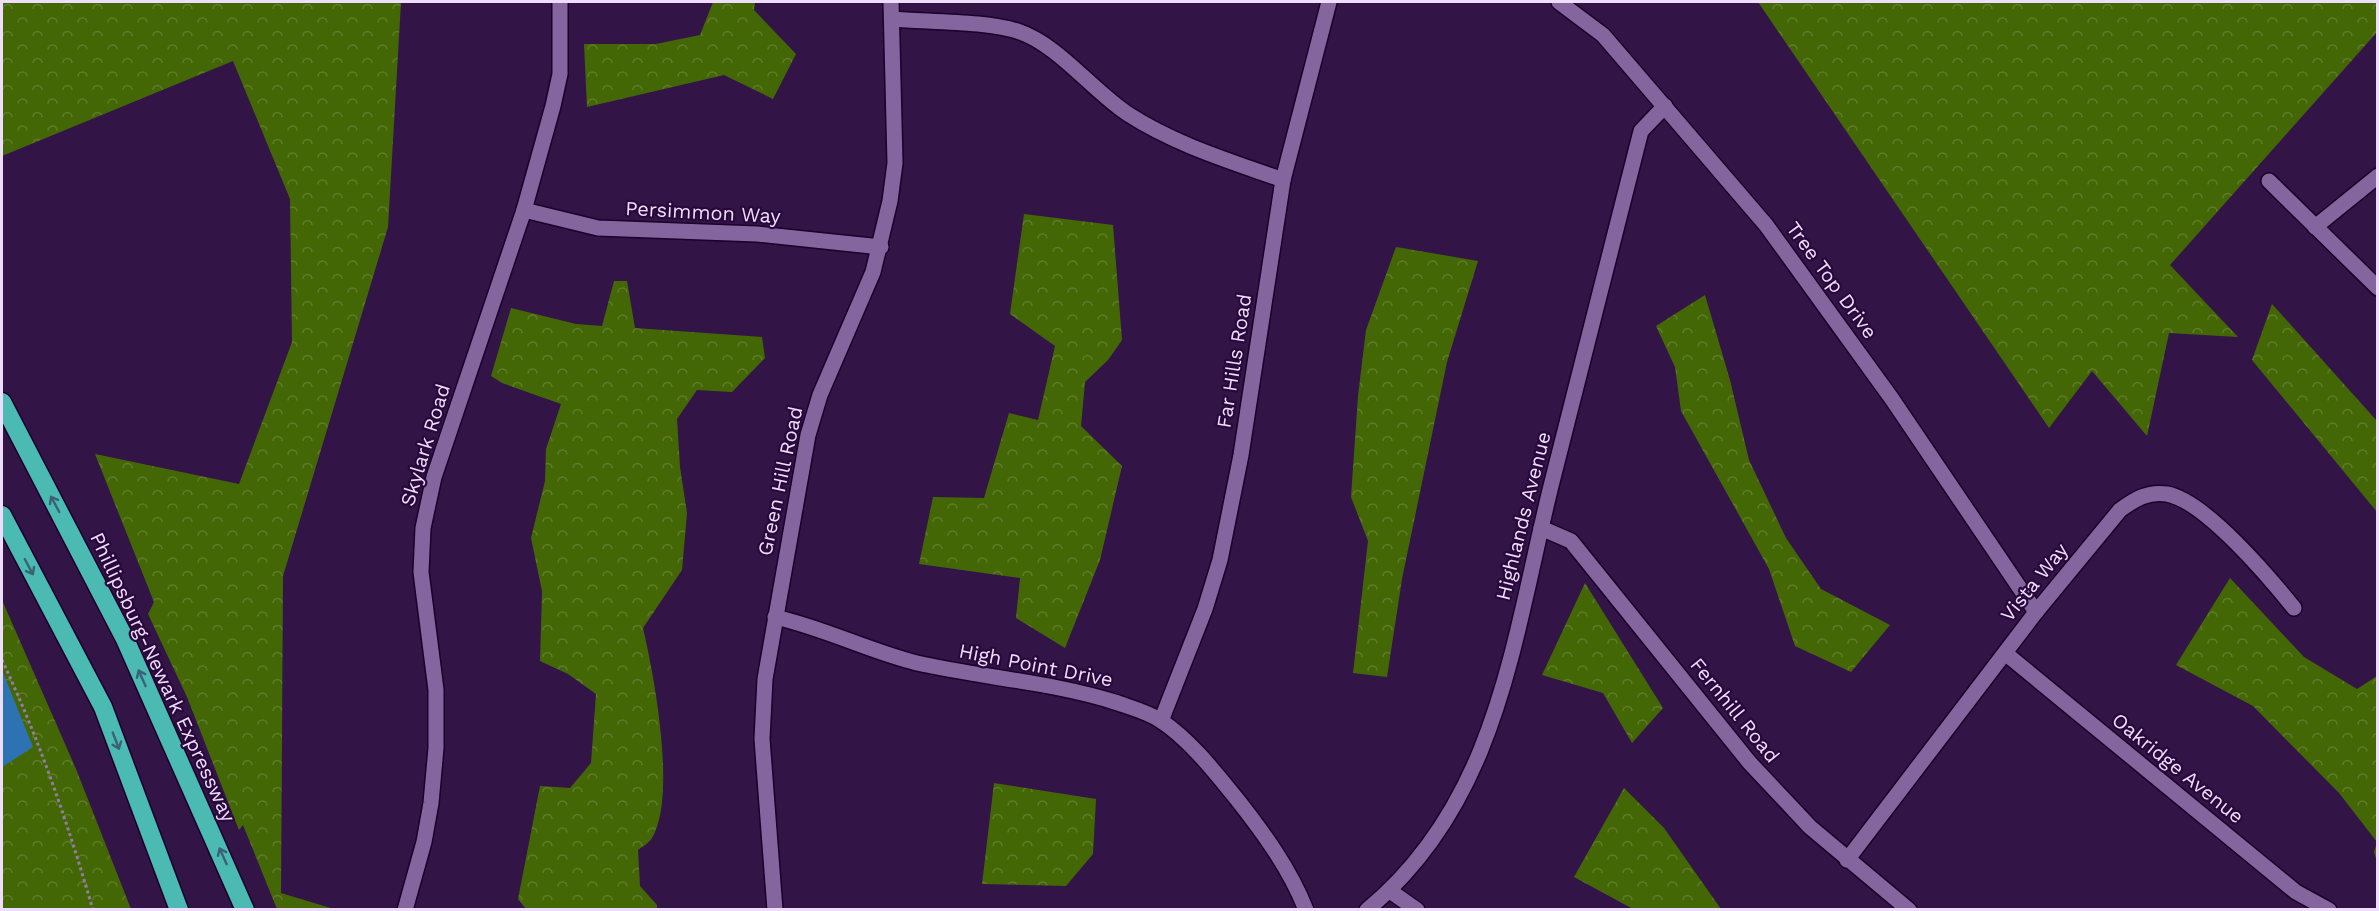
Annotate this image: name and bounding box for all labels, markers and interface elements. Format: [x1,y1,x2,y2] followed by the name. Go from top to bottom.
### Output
[625,196,782,228] street label: Persimmon Way
[1781,217,1883,343] street label: Tree Top Drive
[1212,292,1256,430] street label: Far Hills Road
[395,381,455,509] street label: Skylark Road
[752,404,808,558] street label: Green Hill Road
[1490,429,1556,603] street label: Highlands Avenue
[48,495,60,513] one-way arrow
[85,528,241,826] street label: Phillipsburg-Newark Expressway
[1995,537,2073,626] street label: Vista Way
[23,558,35,575] one-way arrow
[957,638,1115,692] street label: High Point Drive
[1685,653,1785,767] street label: Fernhill Road
[136,669,148,687] one-way arrow
[2107,708,2249,828] street label: Oakridge Avenue
[111,731,122,750] one-way arrow
[216,847,228,865] one-way arrow

